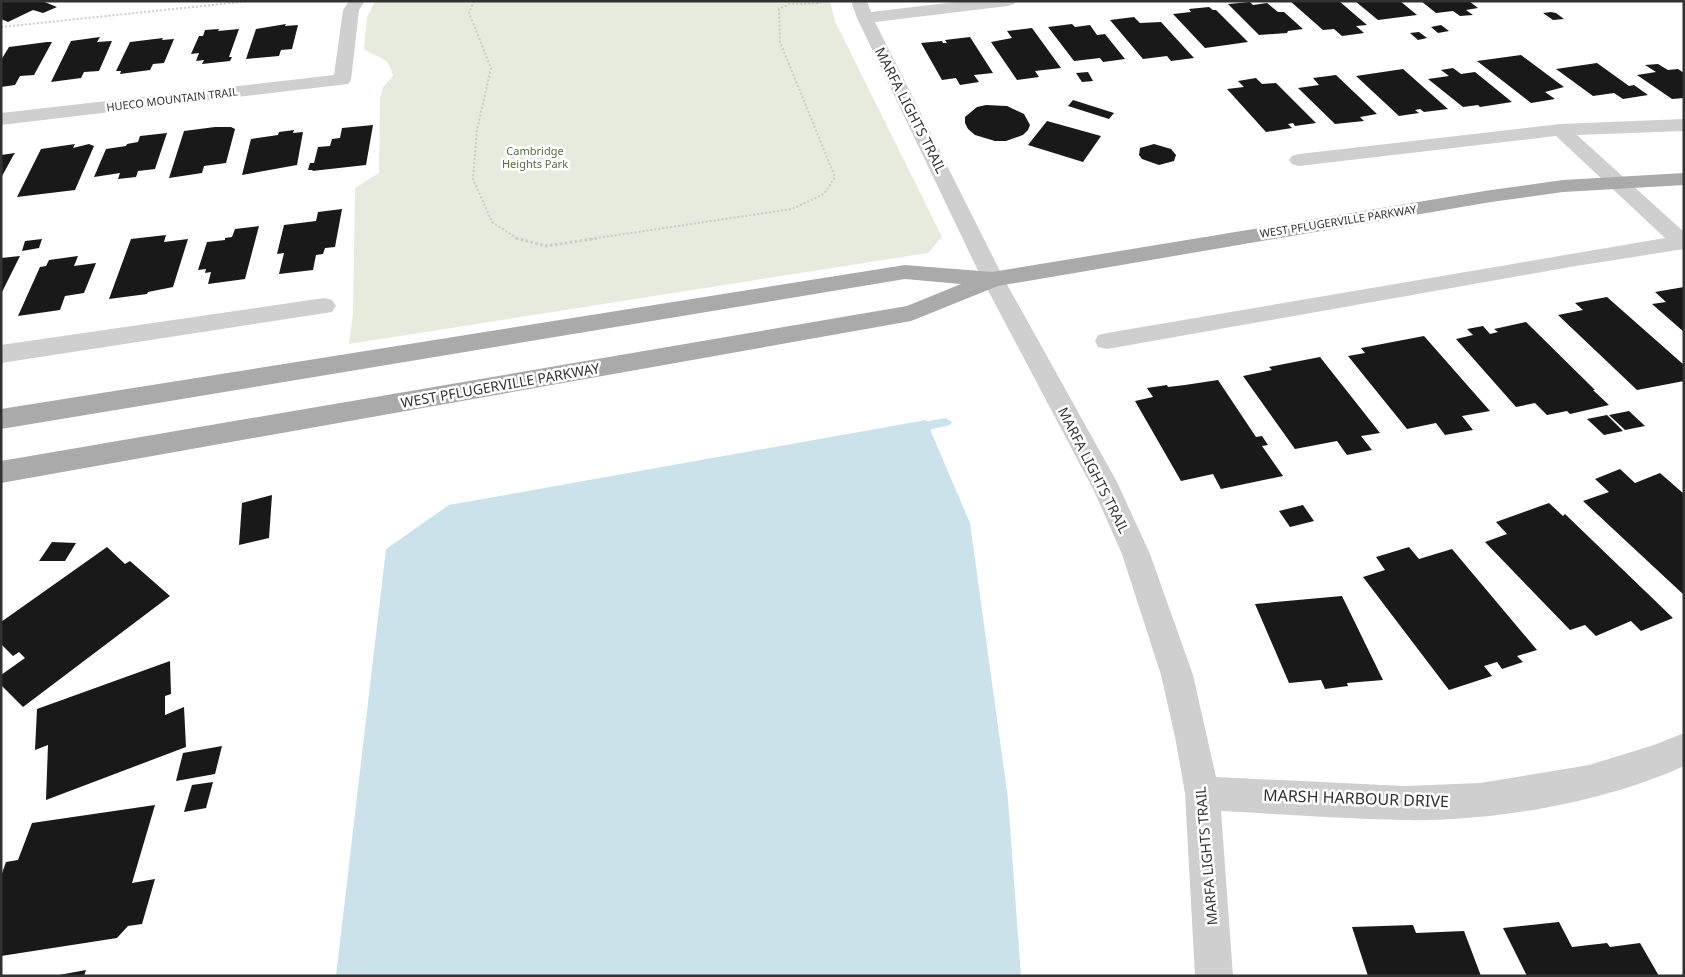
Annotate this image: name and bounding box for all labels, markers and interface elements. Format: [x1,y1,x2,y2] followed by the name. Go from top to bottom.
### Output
[871,44,951,176] street label: MARFA LIGHTS TRAIL
[105,83,239,115] street label: HUECO MOUNTAIN TRAIL
[502,143,568,171] park label: Cambridge Heights Park
[1259,201,1418,241] street label: WEST PFLUGERVILLE PARKWAY
[399,358,601,412] street label: WEST PFLUGERVILLE PARKWAY
[1054,404,1134,536] street label: MARFA LIGHTS TRAIL
[1263,784,1449,812] street label: MARSH HARBOUR DRIVE
[1190,786,1222,926] street label: MARFA LIGHTS TRAIL

